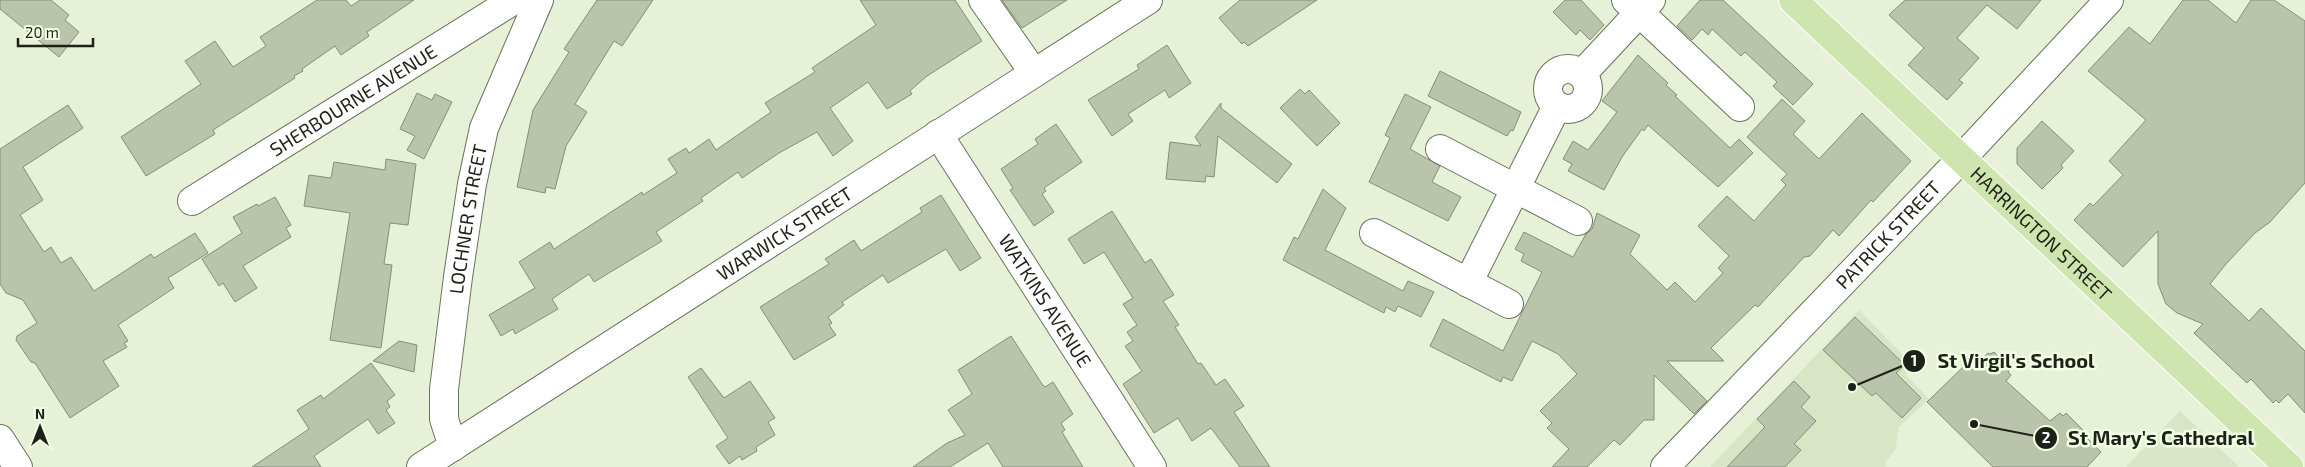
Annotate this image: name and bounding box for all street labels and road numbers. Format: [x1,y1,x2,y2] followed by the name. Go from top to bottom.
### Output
[265,39,441,161] street label: SHERBOURNE AVENUE
[444,142,491,295] street label: LOCHNER STREET
[1966,162,2117,305] street label: HARRINGTON STREET
[1831,176,1945,293] street label: PATRICK STREET
[712,181,856,285] street label: WARWICK STREET
[994,229,1097,371] street label: WATKINS AVENUE

